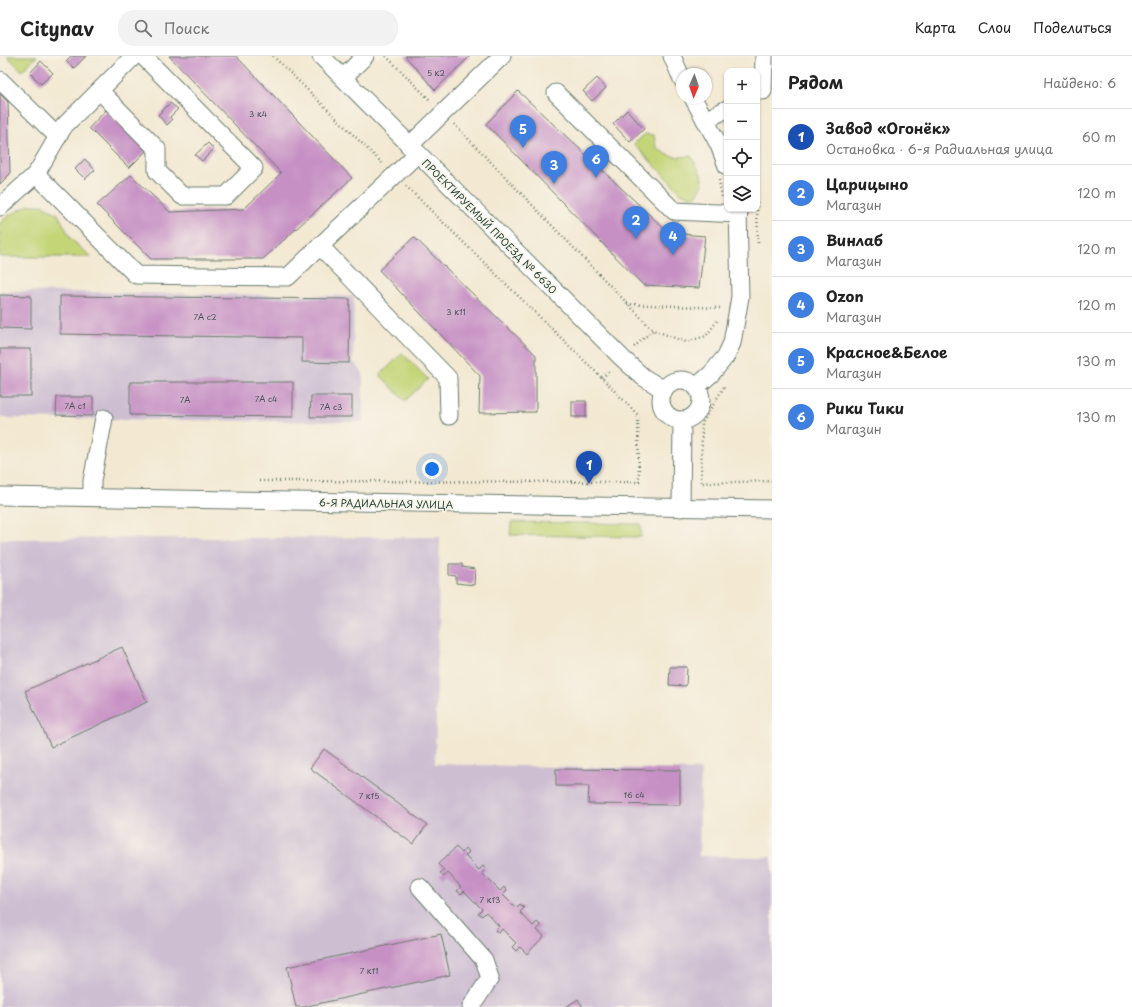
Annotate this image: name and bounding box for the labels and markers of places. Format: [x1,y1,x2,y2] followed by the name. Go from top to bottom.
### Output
[510,115,536,148] pin: 5
[583,145,609,178] pin: 6
[541,151,567,184] pin: 3
[623,206,649,239] pin: 2
[660,222,686,255] pin: 4
[576,451,602,484] pin: 1

